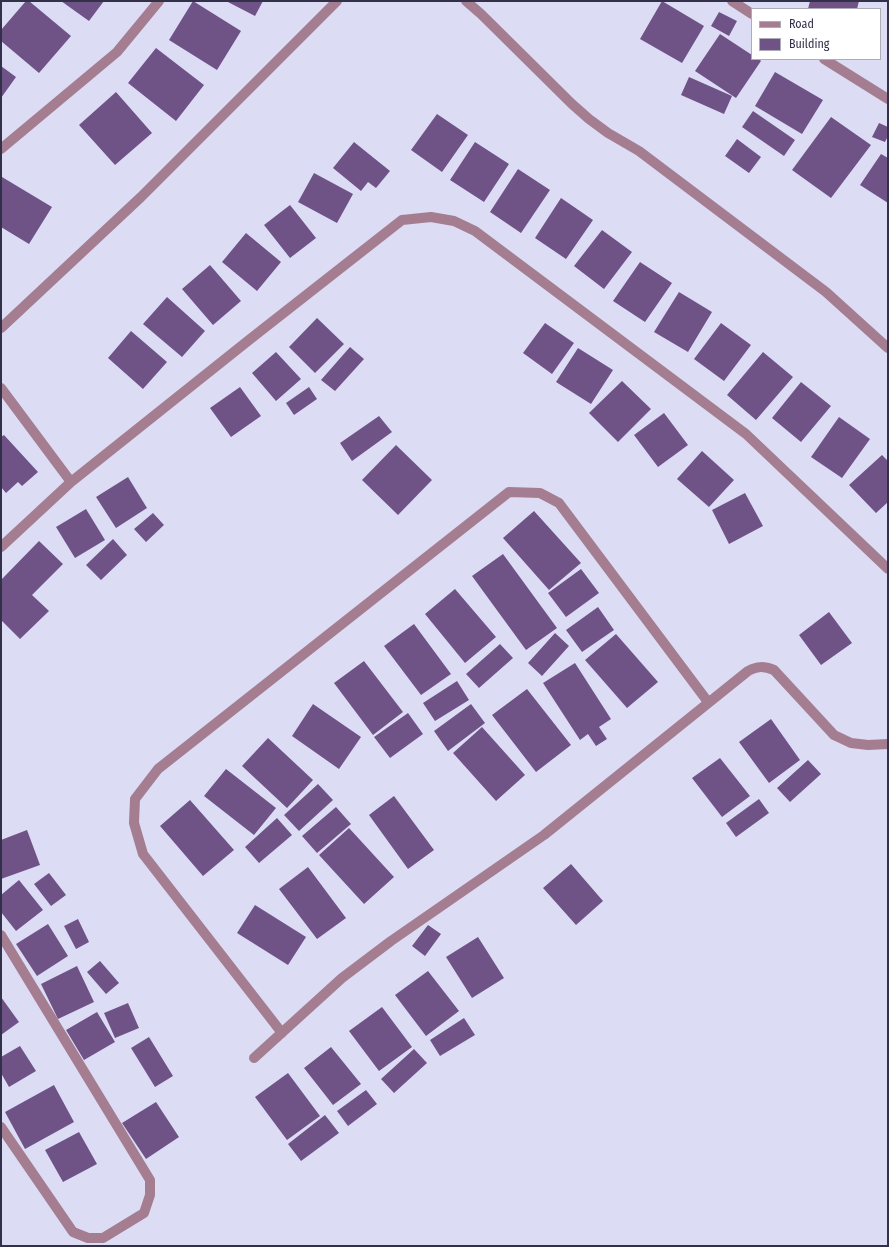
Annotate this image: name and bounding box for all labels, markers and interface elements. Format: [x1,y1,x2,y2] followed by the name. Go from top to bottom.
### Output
[751,8,881,60] legend
[789,17,814,31] text: Road
[789,37,829,51] text: Building

